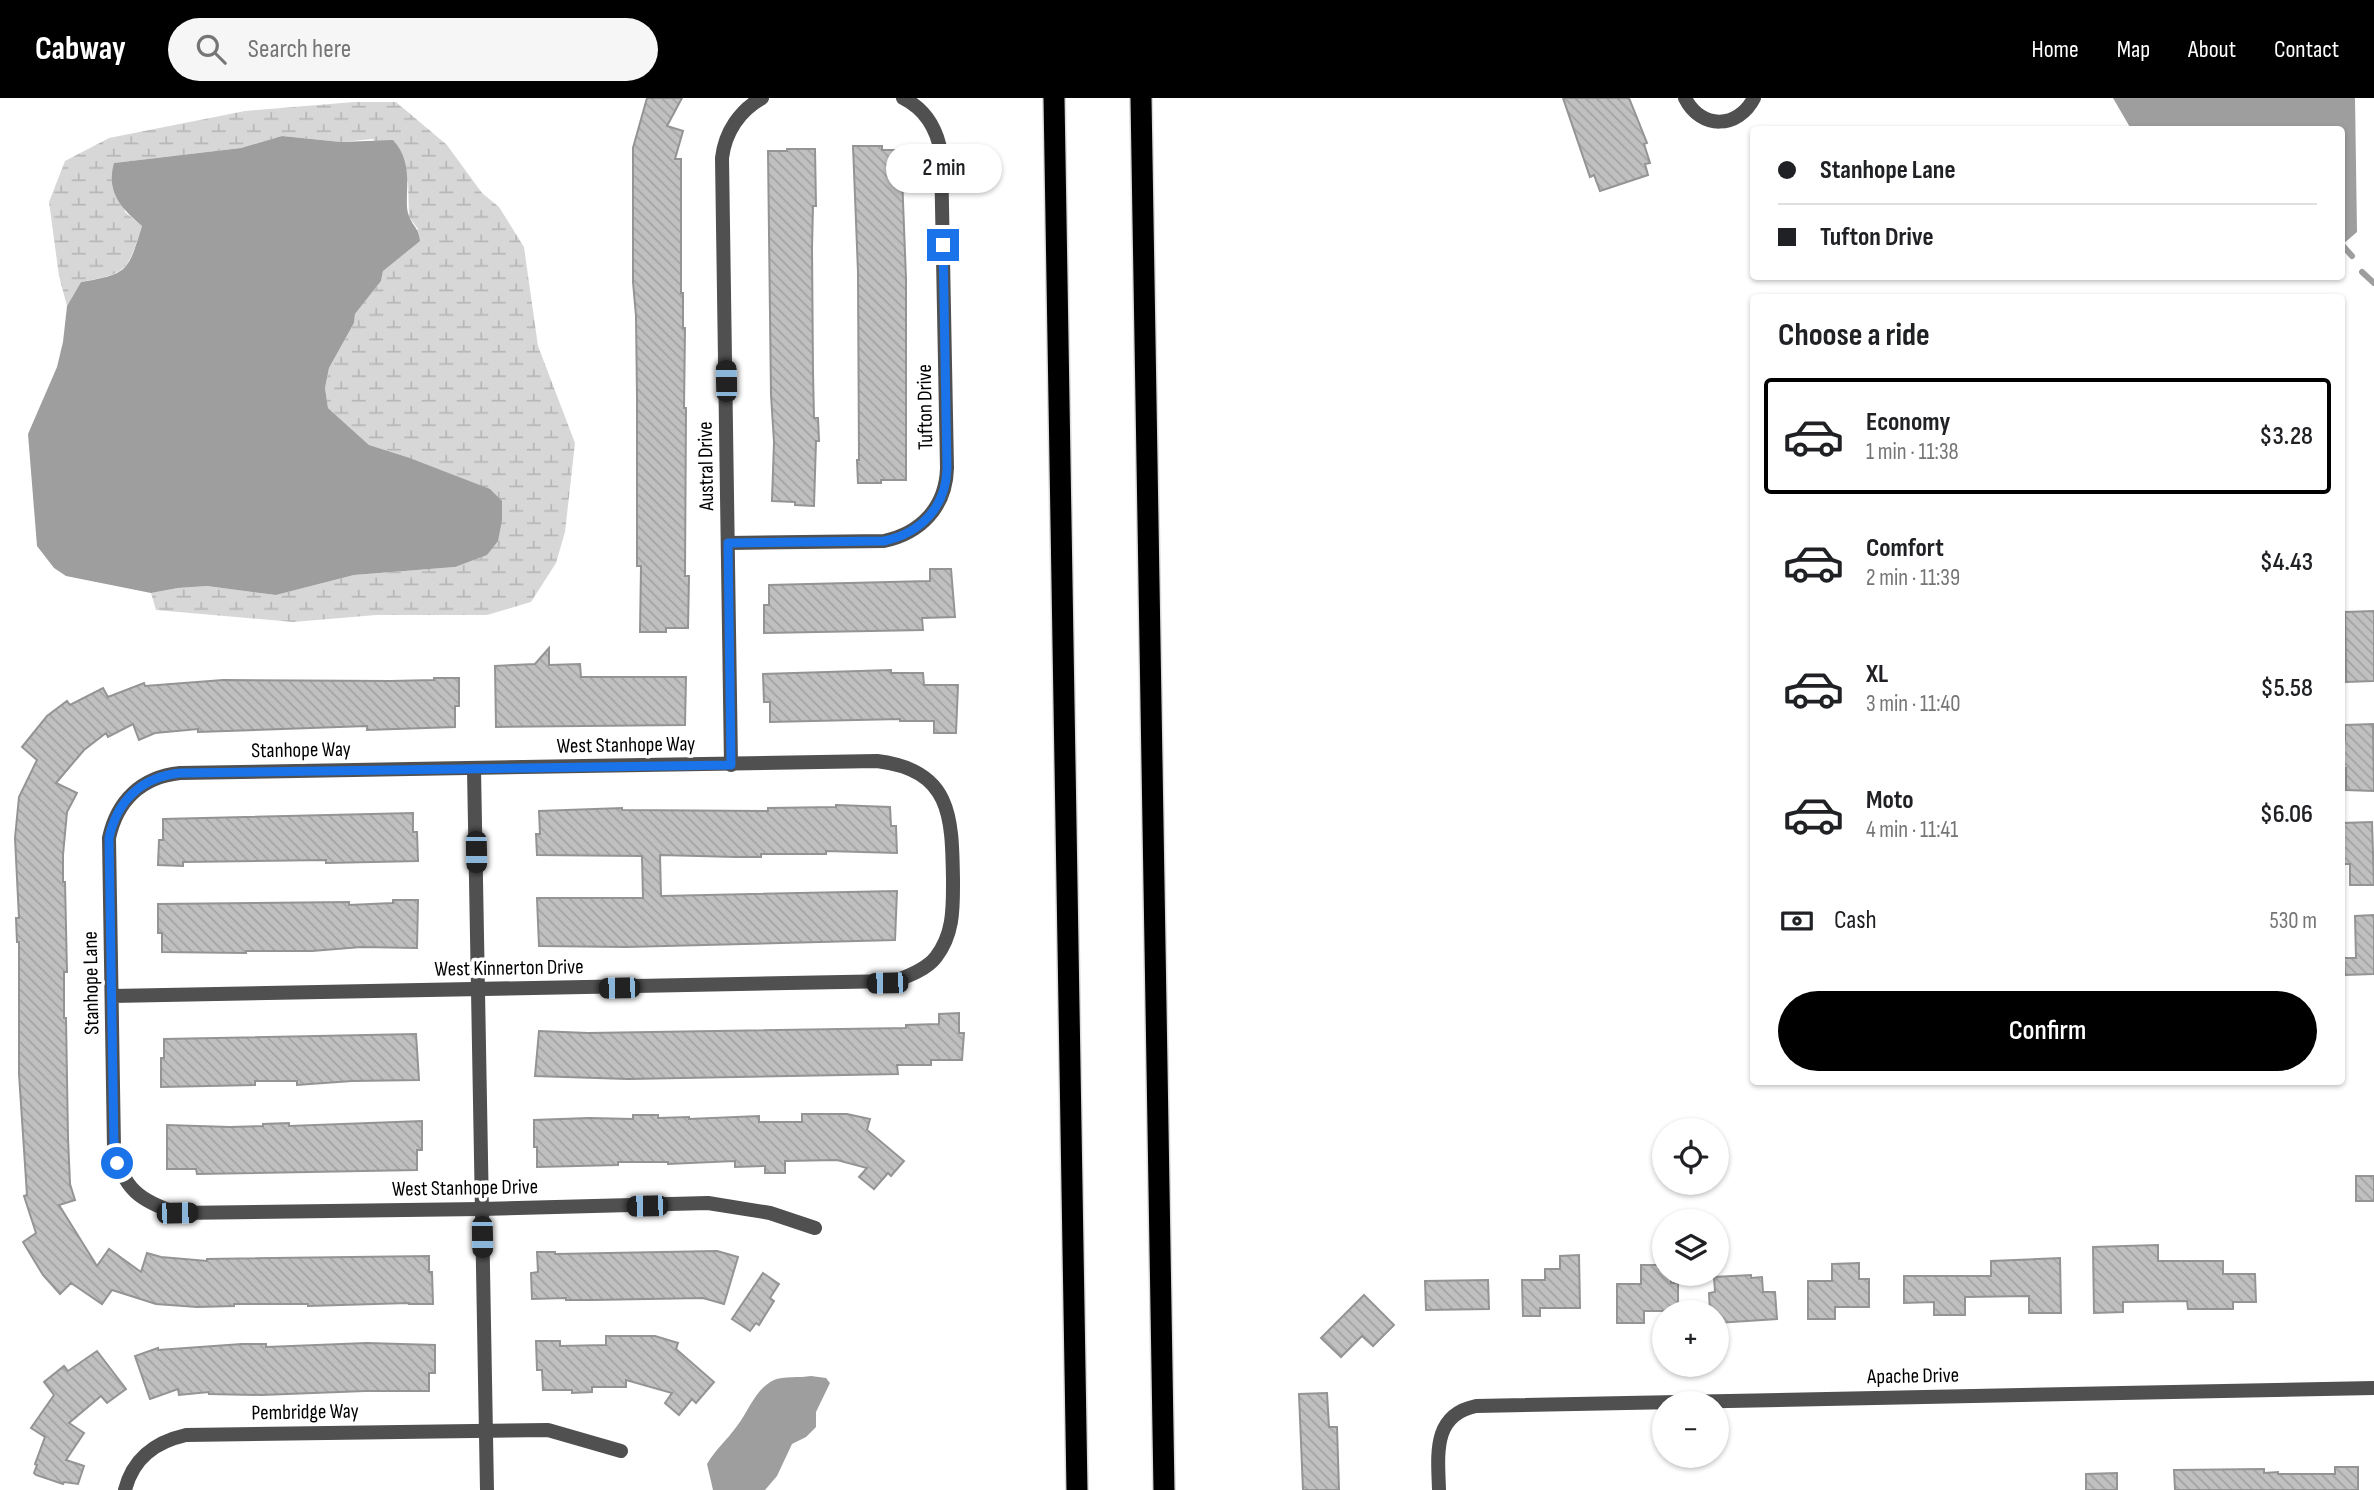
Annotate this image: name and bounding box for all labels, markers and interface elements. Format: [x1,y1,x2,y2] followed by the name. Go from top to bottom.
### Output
[168,18,658,81] search box
[35,29,126,69] text: Cabway
[192,30,230,68] icon: search
[248,34,351,65] text: Search here
[2031,35,2079,64] text: Home
[2117,35,2150,64] text: Map
[2188,35,2236,64] text: About
[2274,35,2339,64] text: Contact
[885,144,1001,192] callout: 2 min
[922,154,966,182] text: 2 min
[1820,155,1956,186] text: Stanhope Lane
[1820,222,1933,253] text: Tufton Drive
[927,229,959,261] route end
[1778,316,1930,355] text: Choose a ride
[716,360,737,402] car
[912,364,938,450] street label: Tufton Drive
[1782,405,1845,468] icon: car
[1866,407,1950,438] text: Economy
[693,421,719,512] street label: Austral Drive
[2259,421,2313,452] text: $3.28
[1866,438,1959,466] text: 1 min · 11:38
[1782,531,1845,594] icon: car
[1866,533,1944,564] text: Comfort
[2260,547,2313,578] text: $4.43
[1866,564,1960,592] text: 2 min · 11:39
[1782,657,1845,720] icon: car
[1866,659,1888,690] text: XL
[2261,673,2313,704] text: $5.58
[1866,690,1960,718] text: 3 min · 11:40
[556,731,696,759] street label: West Stanhope Way
[251,737,351,763] street label: Stanhope Way
[1782,783,1845,846] icon: car
[1866,785,1914,816] text: Moto
[2260,799,2313,830] text: $6.06
[1866,816,1958,844] text: 4 min · 11:41
[466,831,487,873] car
[1778,902,1816,940] icon: cash
[1834,905,1877,936] text: Cash
[2269,907,2317,935] text: 530 m
[78,931,104,1035] street label: Stanhope Lane
[434,954,584,982] street label: West Kinnerton Drive
[866,972,909,994] car
[598,977,641,999] car
[1778,991,2317,1071] button: Confirm
[1652,1118,1729,1468] map controls
[1652,1118,1729,1195] button: locate
[101,1147,133,1179] route start
[392,1174,538,1202] street label: West Stanhope Drive
[626,1195,669,1217] car
[156,1202,199,1224] car
[1652,1209,1729,1286] button: layers
[472,1216,493,1258] car
[1652,1300,1729,1377] button: +
[1866,1363,1959,1389] street label: Apache Drive
[1652,1391,1729,1468] button: −
[251,1399,359,1425] street label: Pembridge Way

